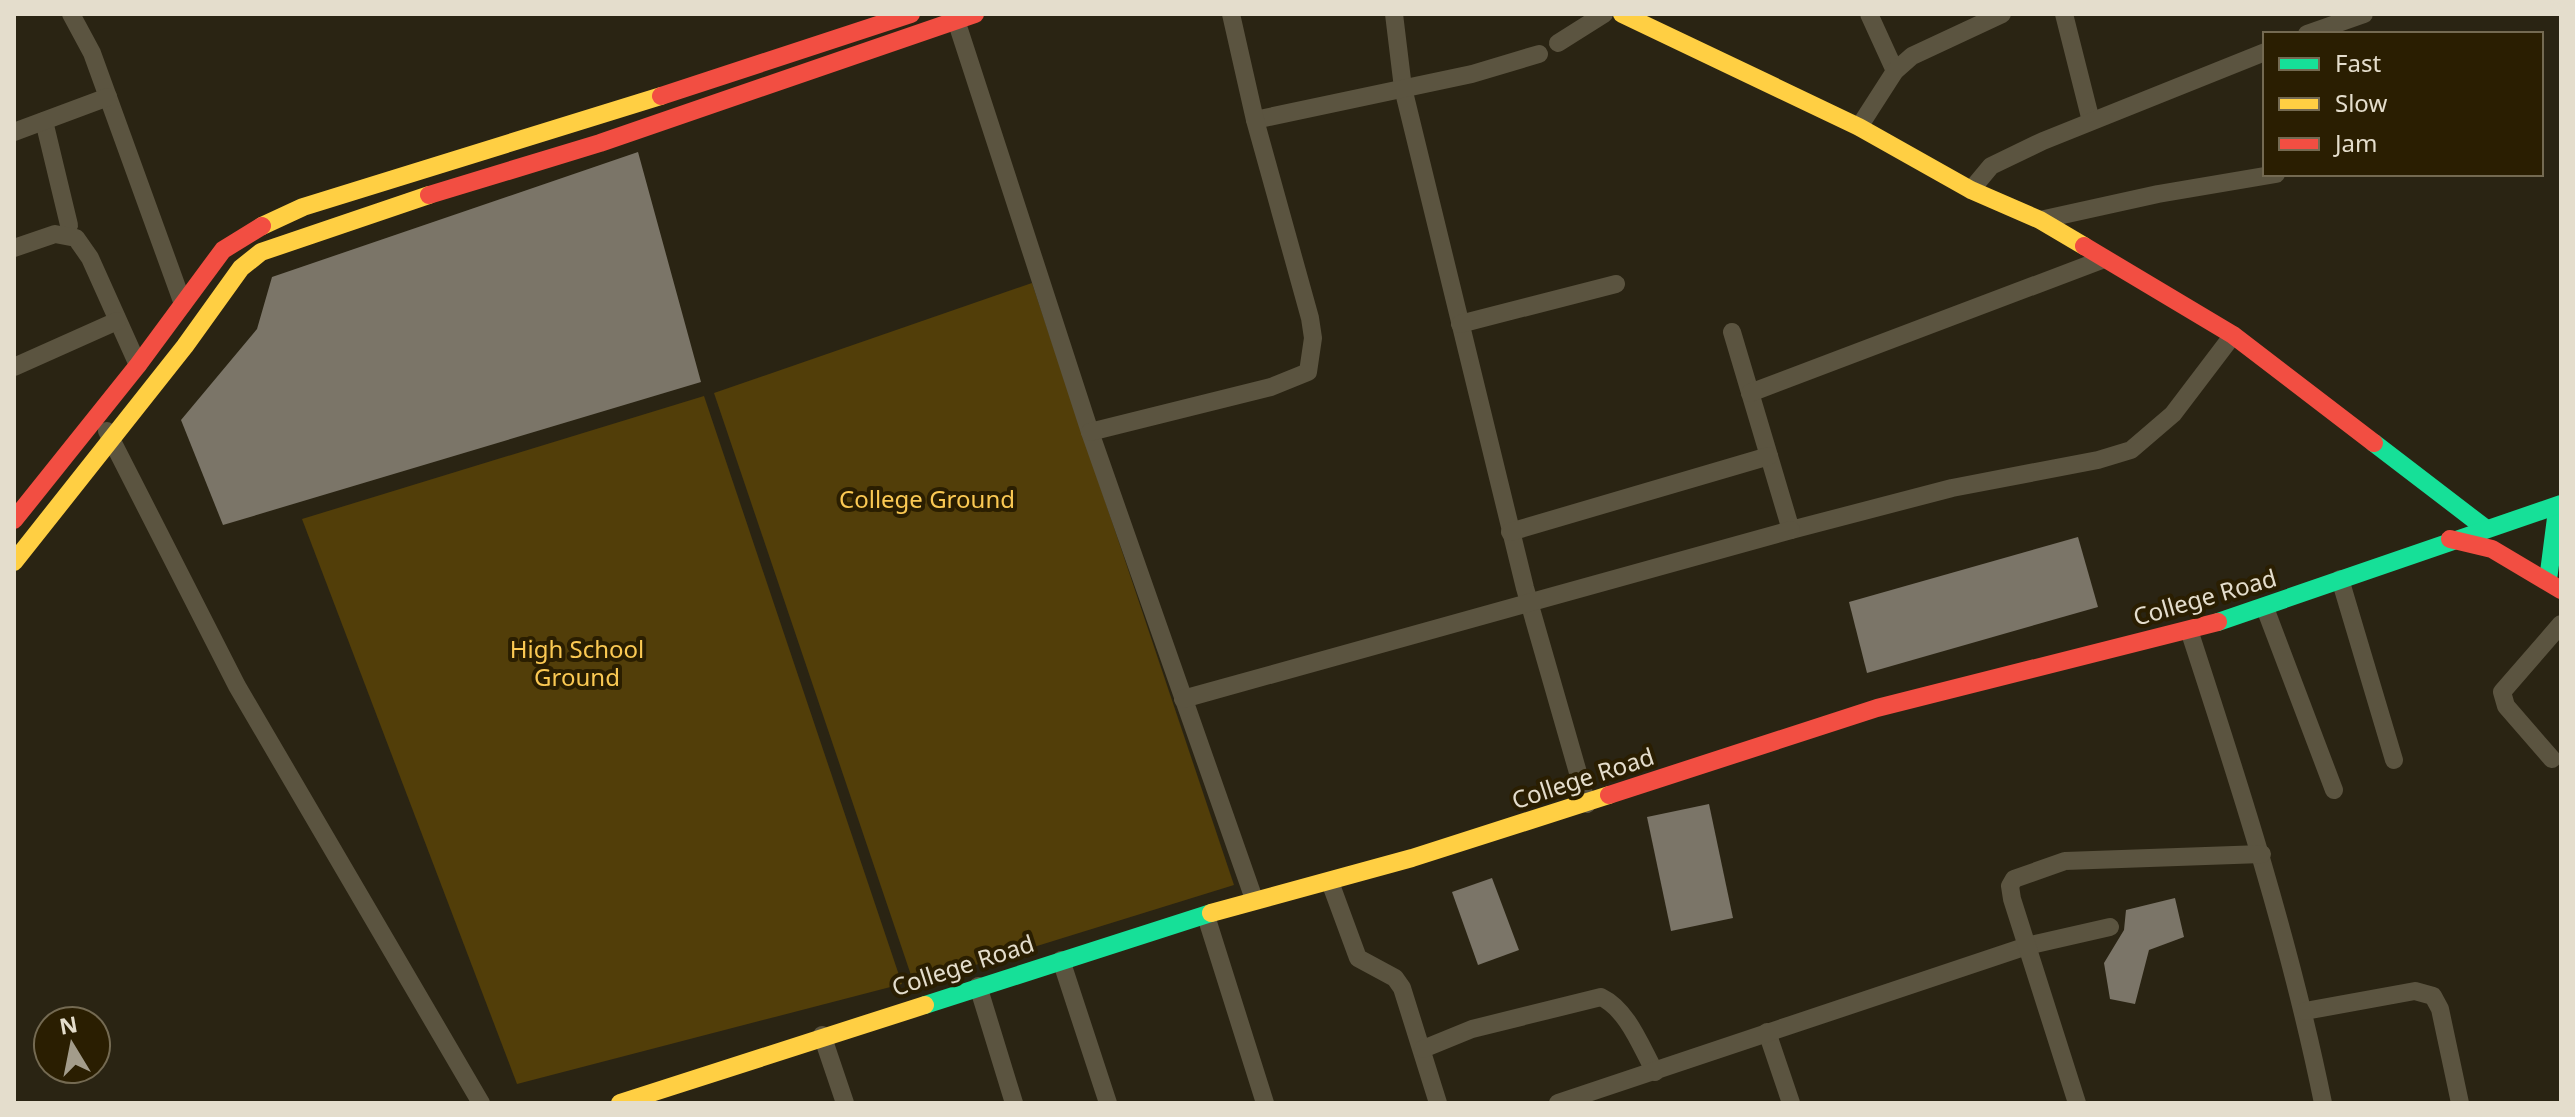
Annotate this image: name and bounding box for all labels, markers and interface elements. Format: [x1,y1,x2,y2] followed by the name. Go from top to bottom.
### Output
[2263,32,2543,176] legend
[2335,46,2381,79] text: Fast
[2335,86,2387,119] text: Slow
[2333,126,2377,159] text: Jam
[839,482,1015,515] park label: College Ground
[2129,560,2280,633] street label: College Road
[510,632,644,693] park label: High School Ground
[1507,739,1658,816] street label: College Road
[887,926,1038,1003] street label: College Road
[32,1005,112,1085] north arrow
[57,1008,80,1041] text: N

